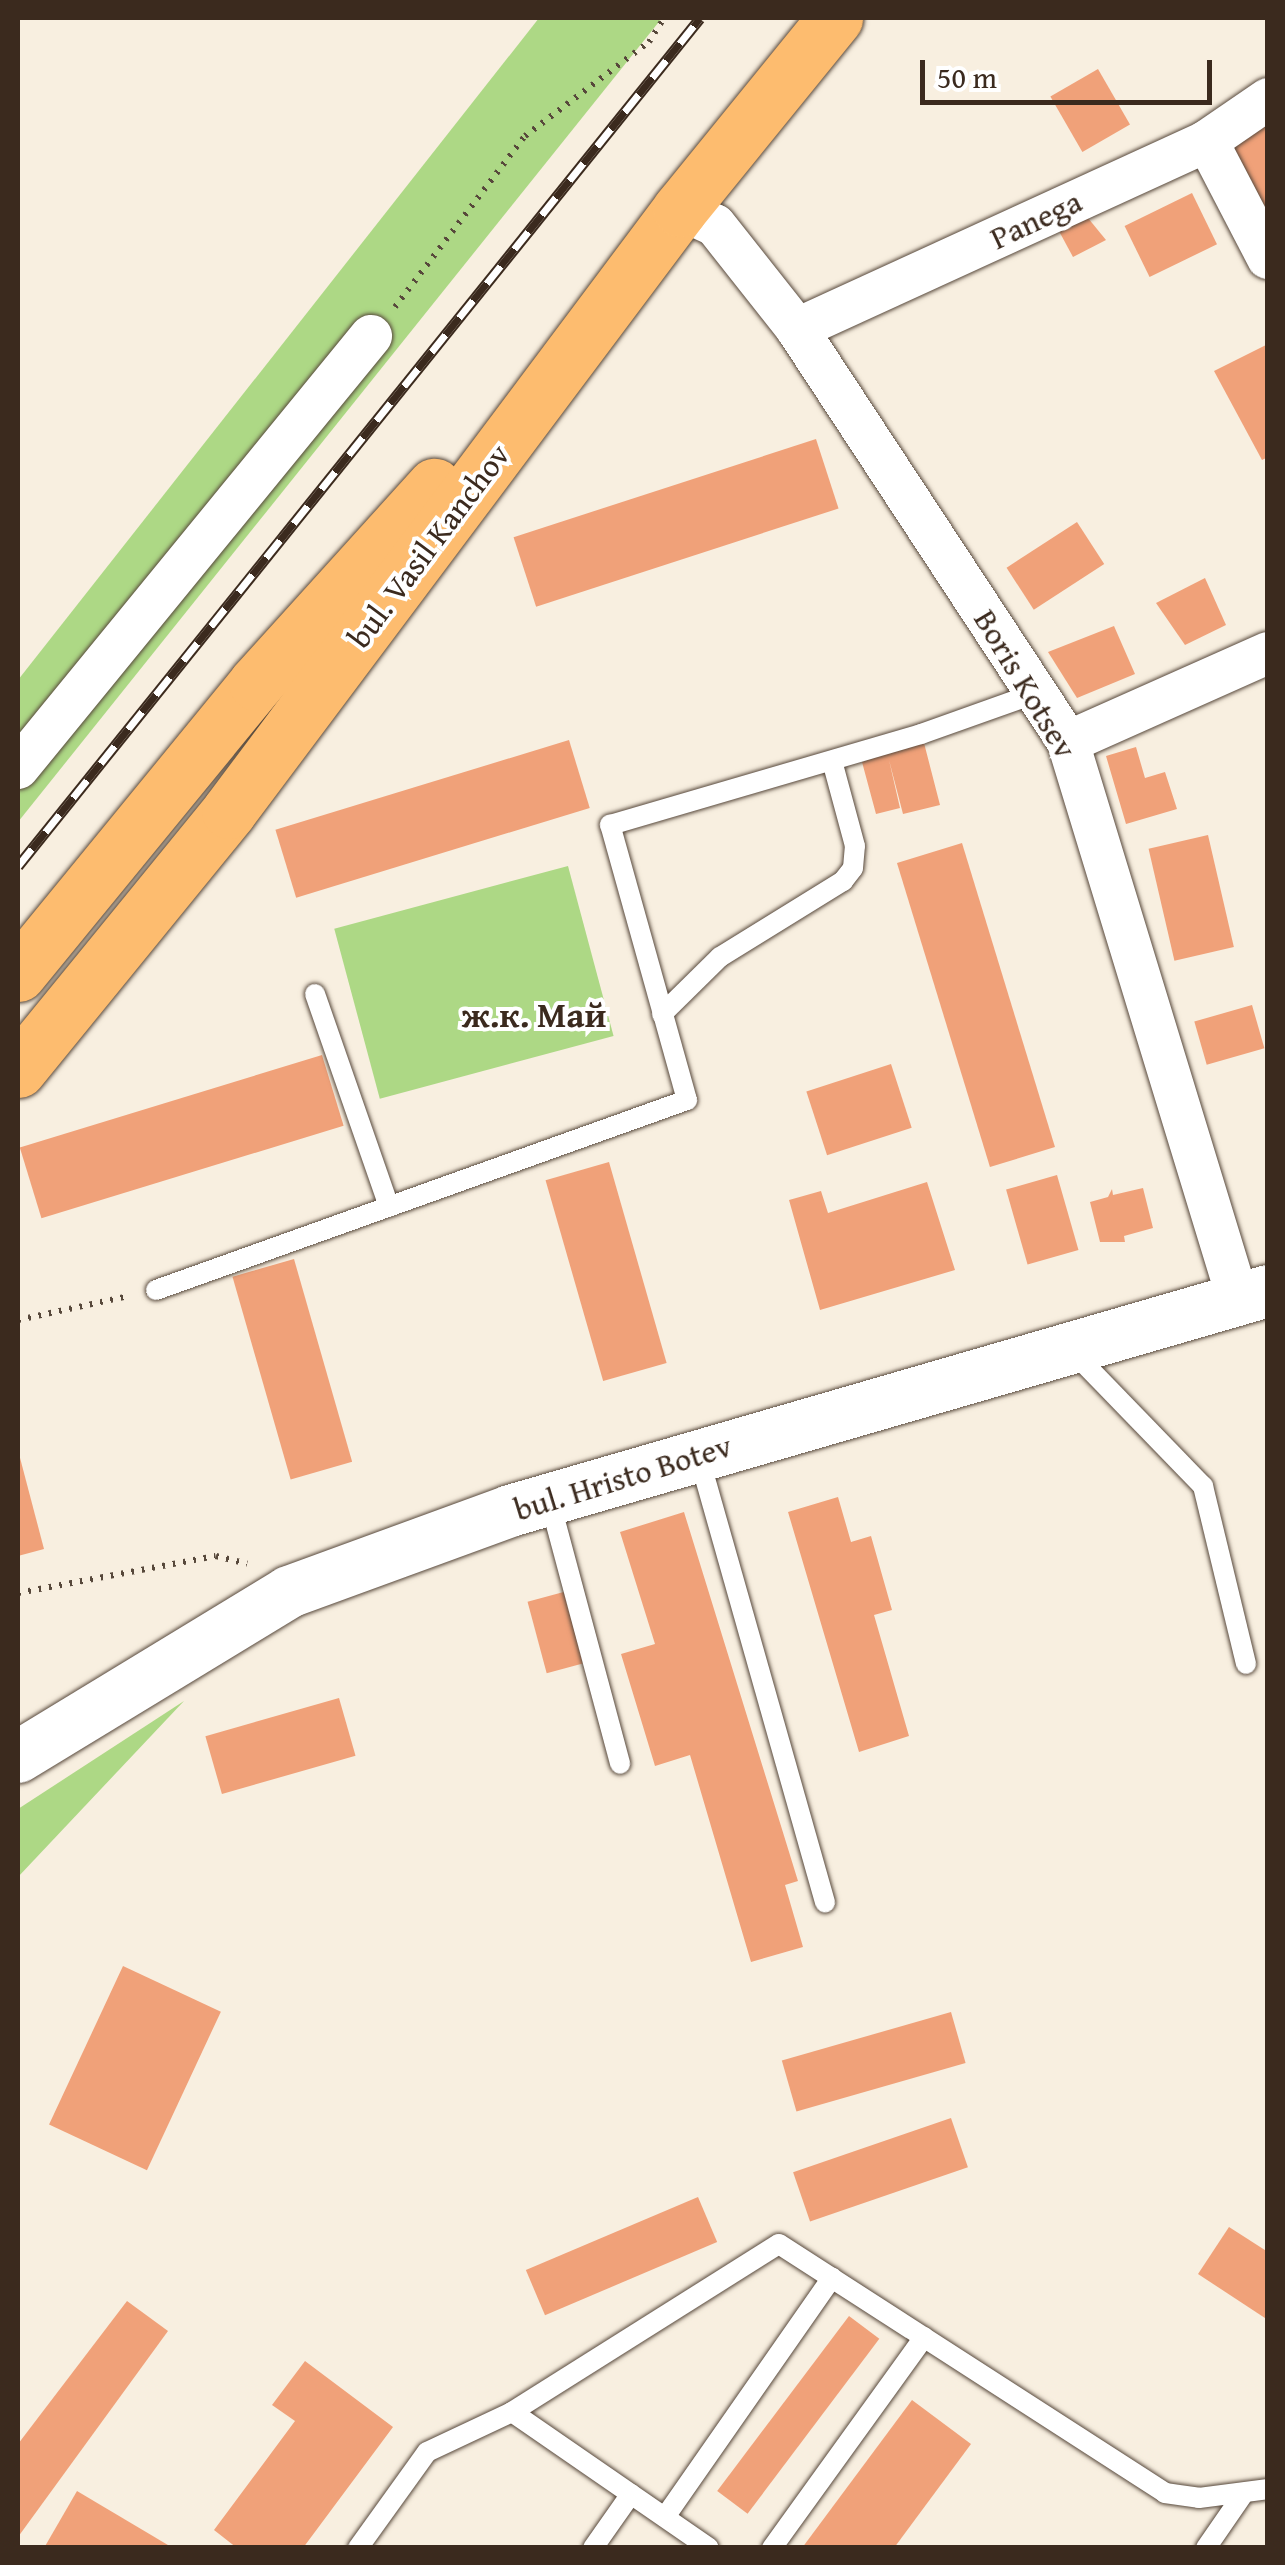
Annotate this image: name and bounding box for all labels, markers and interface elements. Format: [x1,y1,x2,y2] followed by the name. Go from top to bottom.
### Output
[925,40,1218,102] scale bar
[937,55,997,99] text: 50 m
[984,182,1088,258] street label: Panega
[340,437,518,655] street label: bul. Vasil Kanchov
[966,603,1084,765] street label: Boris Kotsev
[462,994,606,1036] district label: ж.к. Май
[510,1427,736,1529] street label: bul. Hristo Botev

